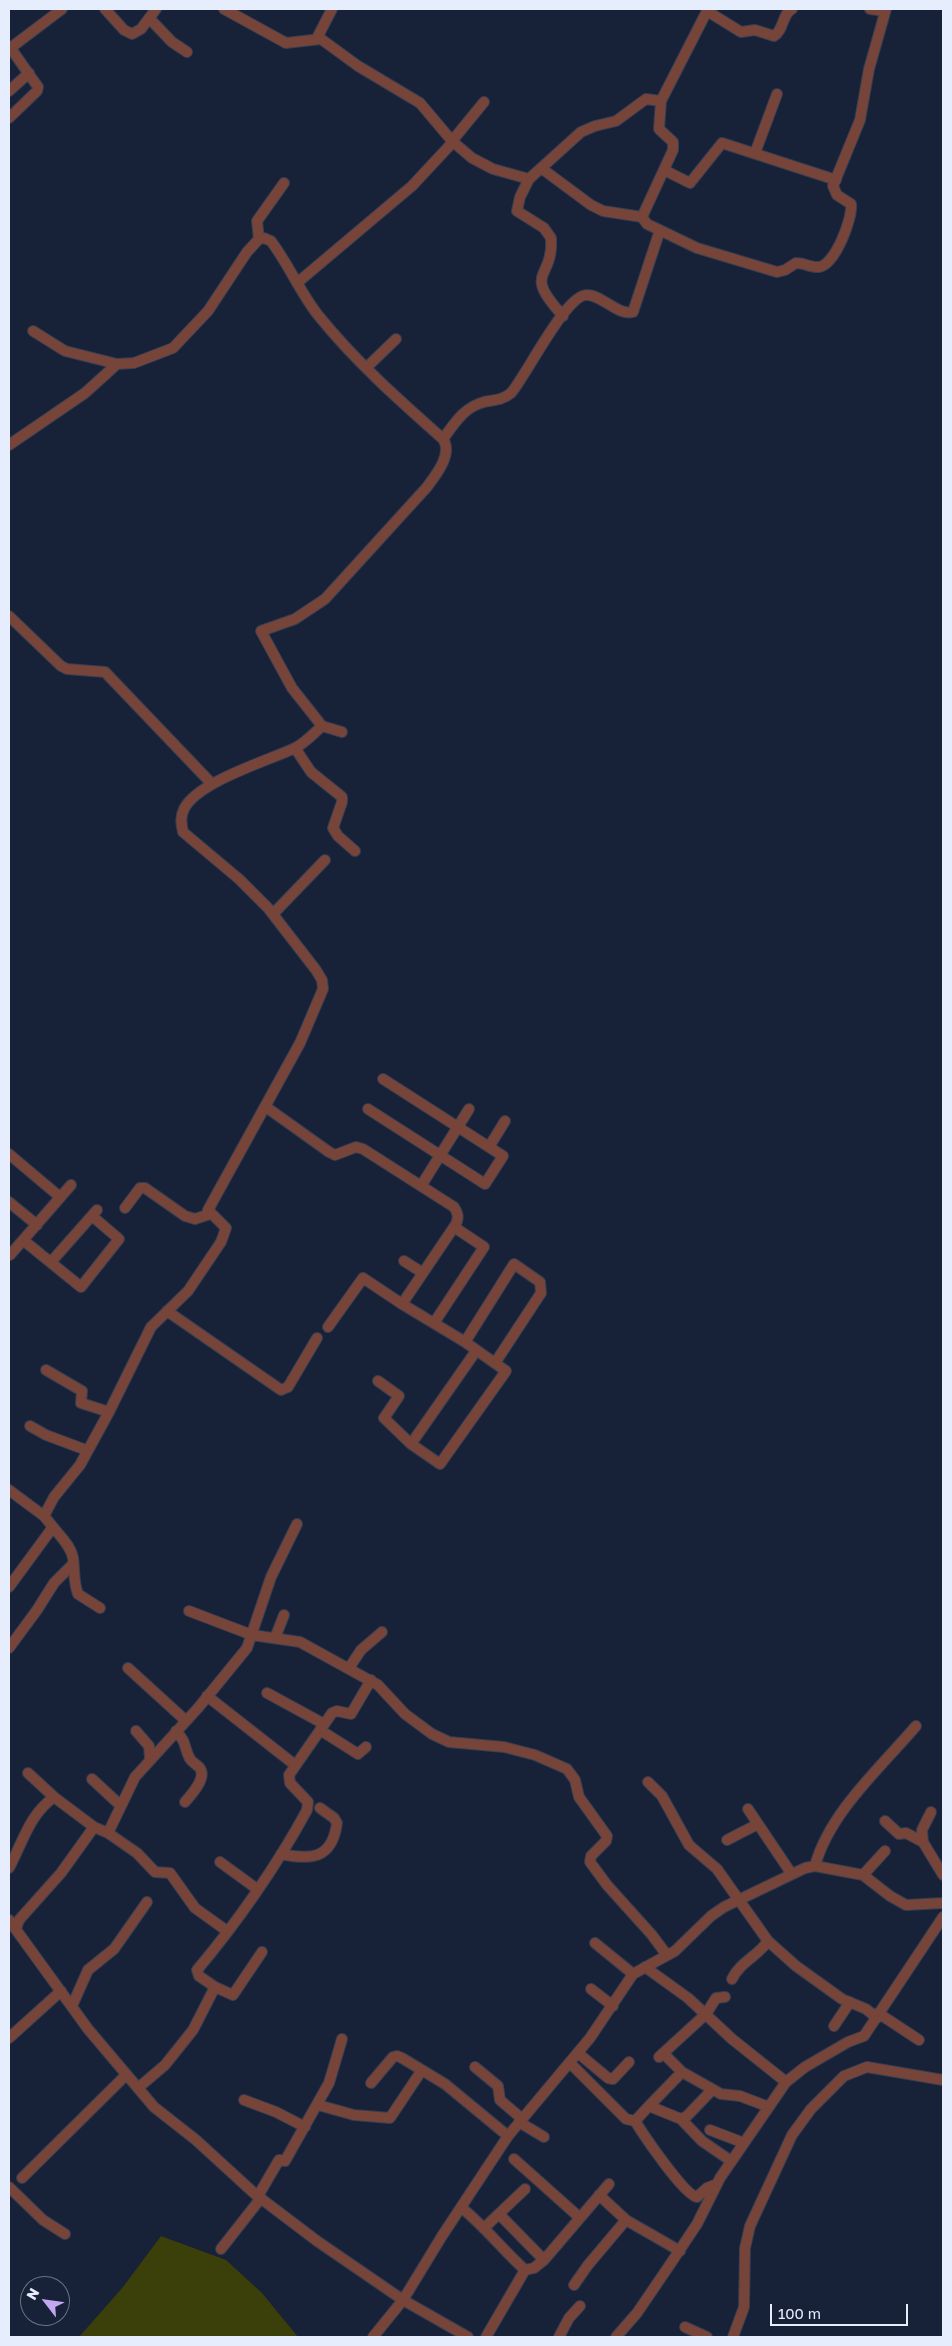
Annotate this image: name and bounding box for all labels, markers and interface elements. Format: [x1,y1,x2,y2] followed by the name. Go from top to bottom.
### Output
[20,2276,70,2326] north arrow
[22,2285,42,2303] text: N
[772,2294,910,2326] scale bar
[778,2304,821,2322] text: 100 m

